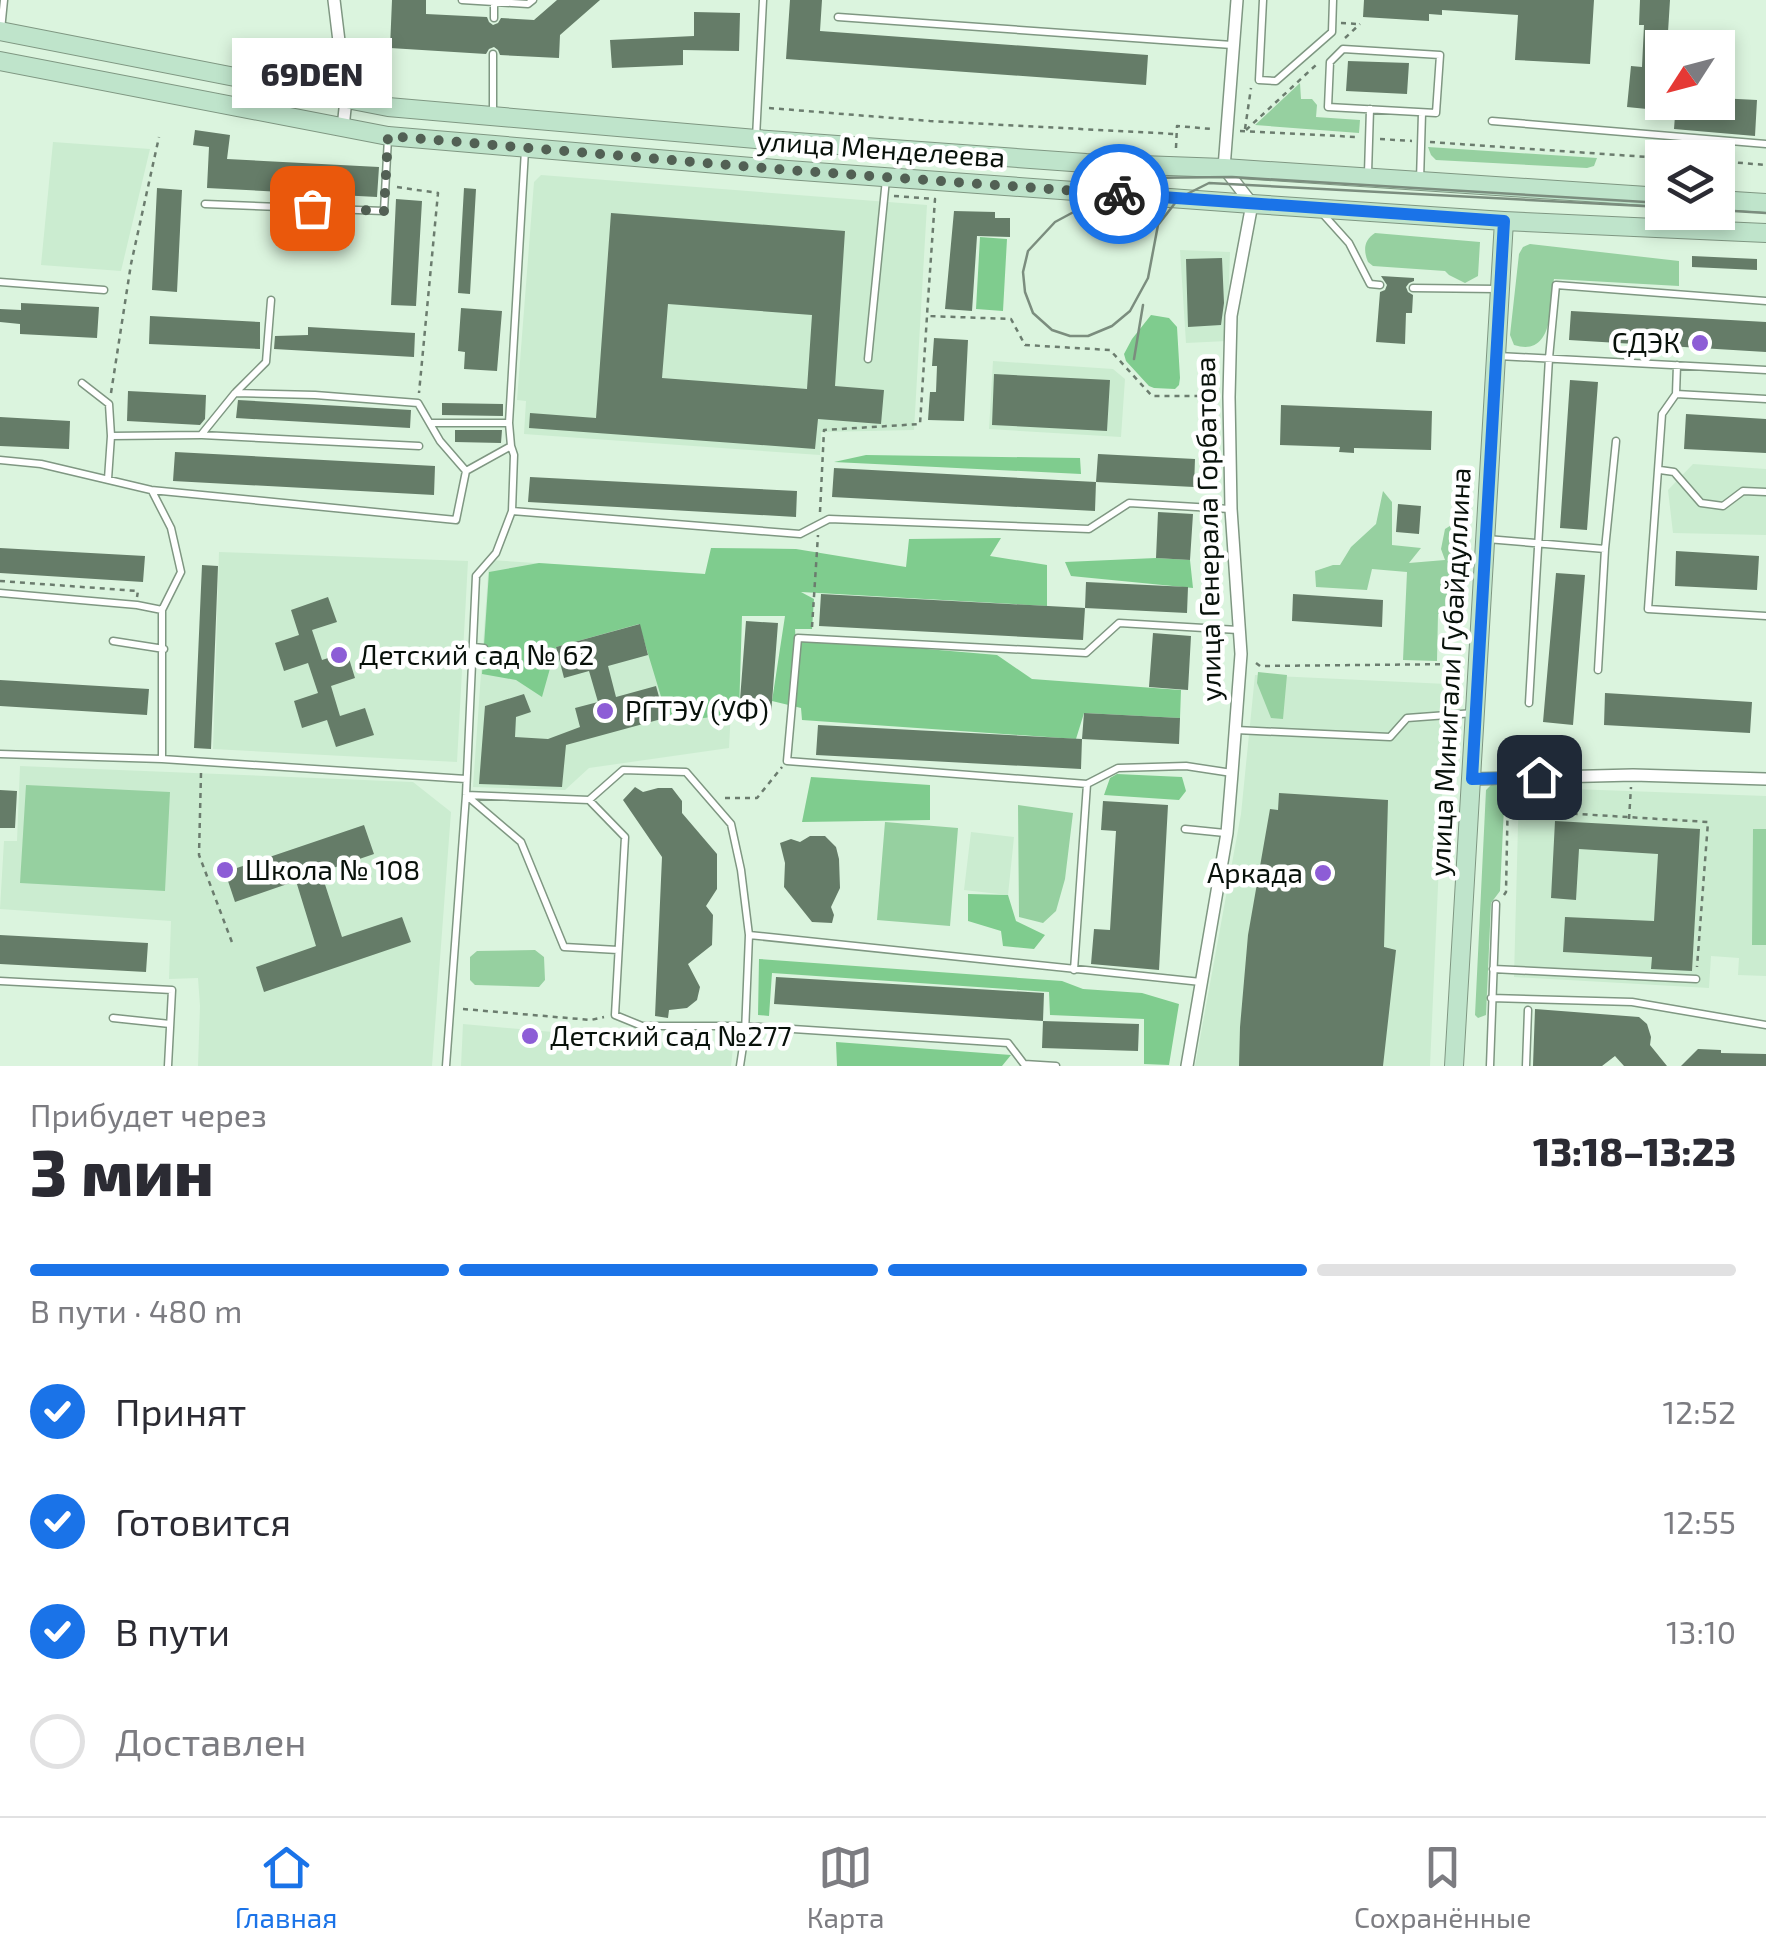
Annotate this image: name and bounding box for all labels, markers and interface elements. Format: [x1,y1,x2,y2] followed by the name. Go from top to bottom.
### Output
[1645,30,1735,120] north arrow
[1645,30,1735,230] map controls
[232,38,392,108] callout: 69DEN
[261,54,363,92] text: 69DEN
[756,122,1006,174] street label: улица Менделеева
[1645,140,1735,230] button: layers
[1069,144,1169,244] courier
[270,166,355,251] pin
[1092,167,1147,222] icon: bike
[285,181,340,236] icon: bag
[1612,325,1680,359] place label: СДЭК
[1689,332,1711,354] marker: СДЭК
[1187,356,1227,702] street label: улица Генерала Горбатова
[1421,467,1477,877] street label: улица Минигали Губайдуллина
[359,637,594,671] place label: Детский сад № 62
[328,644,350,666] marker: Детский сад № 62
[625,693,769,727] place label: РГТЭУ (УФ)
[594,700,616,722] marker: РГТЭУ (УФ)
[1497,735,1582,820] pin
[1512,750,1567,805] icon: home
[245,852,420,886] place label: Школа № 108
[1207,855,1303,889] place label: Аркада
[214,859,236,881] marker: Школа № 108
[1312,862,1334,884] marker: Аркада
[550,1018,792,1052] place label: Детский сад №277
[519,1025,541,1047] marker: Детский сад №277
[30,1095,267,1133] text: Прибудет через
[1533,1128,1736,1174] text: 13:18–13:23
[30,1131,214,1209] text: 3 мин
[30,1291,242,1329] text: В пути · 480 m
[30,1384,85,1439] icon: check
[115,1388,246,1434] text: Принят
[1663,1392,1736,1430] text: 12:52
[30,1494,85,1549] icon: check
[115,1498,291,1544] text: Готовится
[1663,1502,1736,1540] text: 12:55
[30,1604,85,1659] icon: check
[115,1608,230,1654] text: В пути
[1666,1612,1736,1650] text: 13:10
[115,1718,306,1764] text: Доставлен
[235,1840,337,1934] tab: Главная
[807,1840,885,1934] tab: Карта
[1354,1840,1531,1934] tab: Сохранённые

